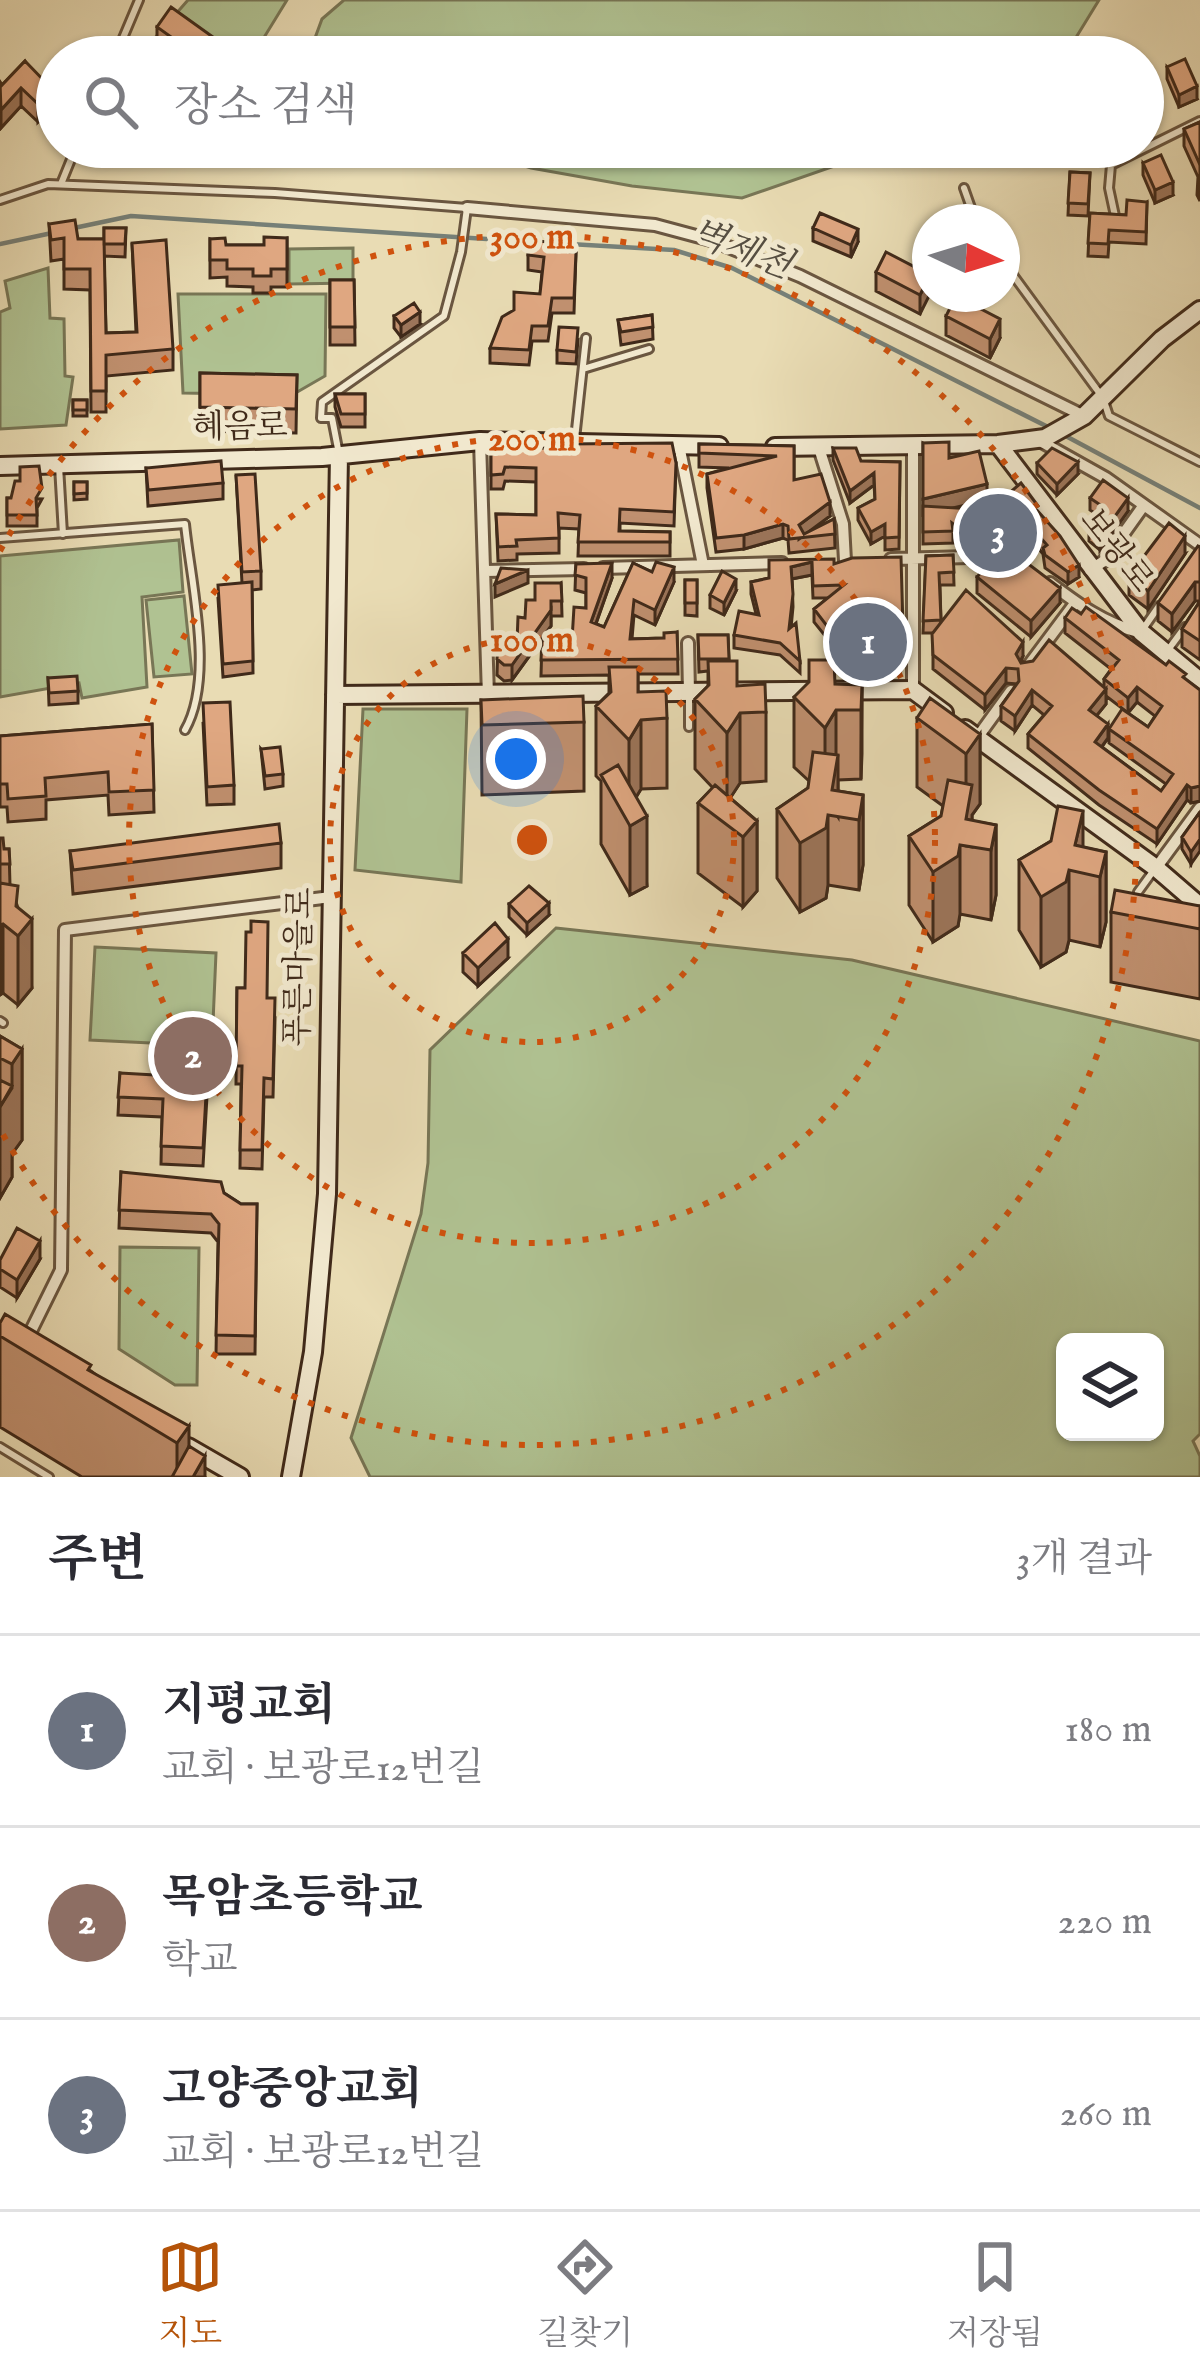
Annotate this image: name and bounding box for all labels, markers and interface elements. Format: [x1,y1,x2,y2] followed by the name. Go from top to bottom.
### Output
[36,36,1164,168] search box
[78,69,144,135] icon: search
[174,79,358,136] text: 장소 검색
[912,204,1020,312] north arrow
[684,210,800,291] water label: 벽제천
[490,215,574,261] text: 300 m
[192,406,288,450] street label: 혜음로
[488,417,576,463] text: 200 m
[959,488,1037,578] pin: 3
[1070,500,1162,602] street label: 보광로
[829,597,907,687] pin: 1
[490,618,574,664] text: 100 m
[486,729,546,789] your location
[511,819,553,861] centre of rings
[278,887,322,1047] street label: 푸른마을로
[154,1011,232,1101] pin: 2
[1056,1333,1164,1441] map controls
[1056,1333,1164,1441] button: layers
[48,1529,147,1594] text: 주변
[1016,1536,1152,1585] text: 3개 결과
[162,1678,336,1735] text: 지평교회
[80,1706,94,1755] text: 1
[1064,1706,1152,1755] text: 180 m
[162,1745,484,1794] text: 교회 · 보광로12번길
[162,1870,423,1927] text: 목암초등학교
[78,1898,96,1947] text: 2
[1058,1898,1152,1947] text: 220 m
[162,1937,237,1986] text: 학교
[162,2062,423,2119] text: 고양중앙교회
[80,2090,94,2139] text: 3
[1059,2090,1152,2139] text: 260 m
[162,2129,484,2178] text: 교회 · 보광로12번길
[157,2234,223,2356] tab: 지도
[537,2234,633,2356] tab: 길찾기
[947,2234,1043,2356] tab: 저장됨

